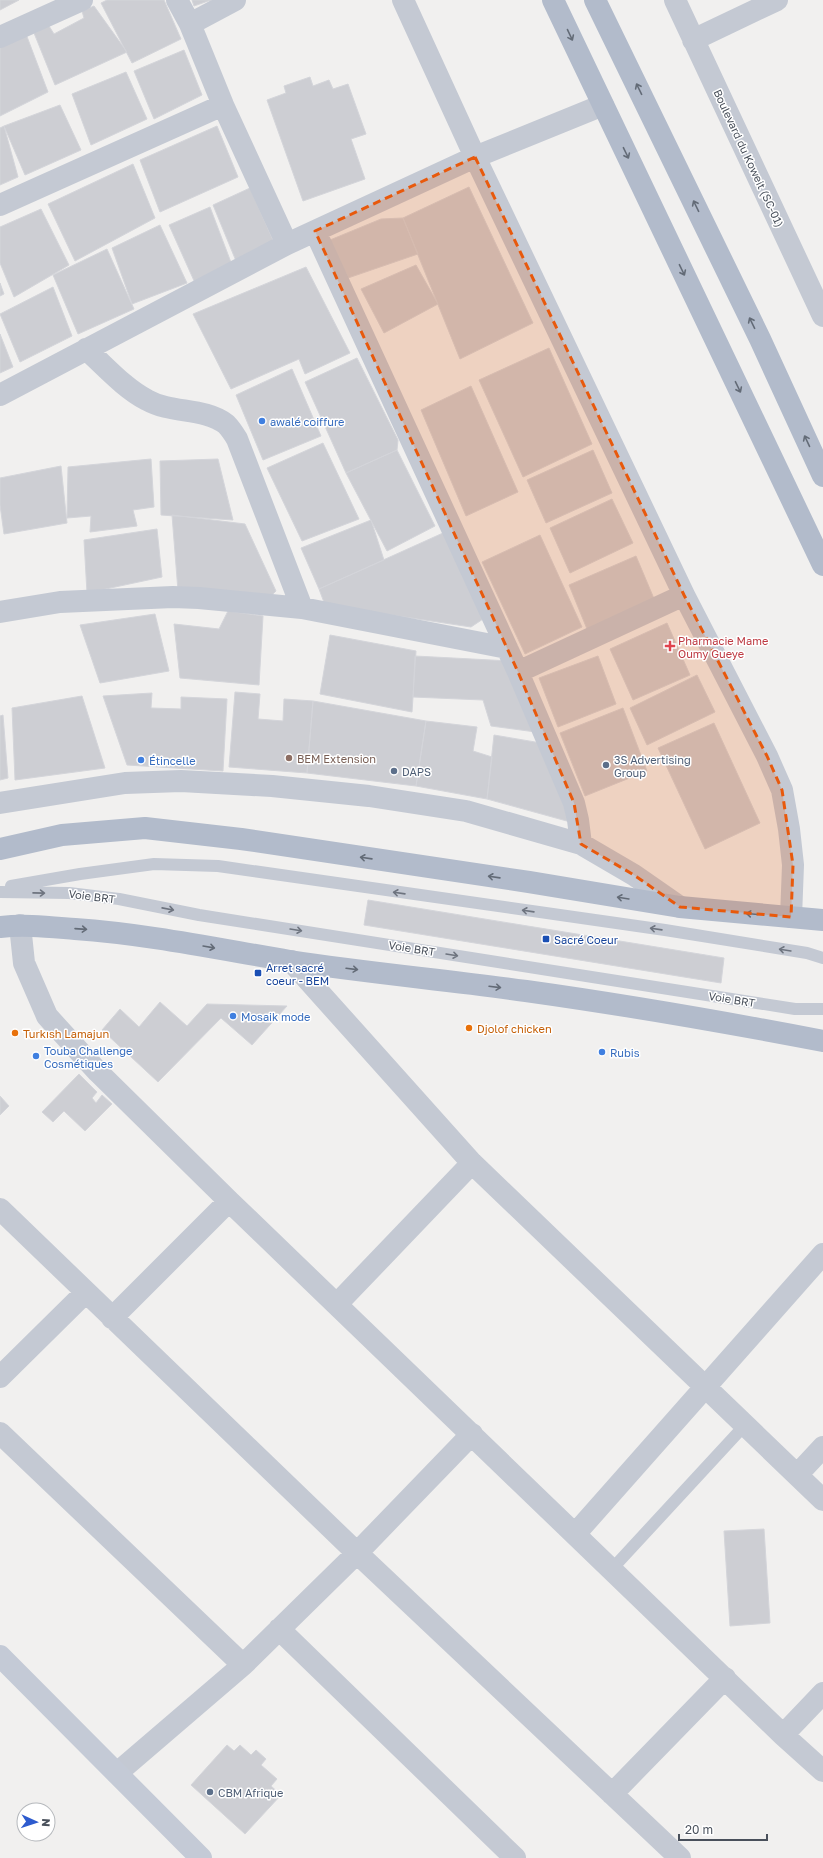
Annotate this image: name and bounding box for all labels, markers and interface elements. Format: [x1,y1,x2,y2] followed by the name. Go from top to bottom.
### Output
[567,29,574,41] one-way arrow
[635,83,642,95] one-way arrow
[711,87,787,229] street label: Boulevard du Koweit (SC-01)
[623,146,630,158] one-way arrow
[692,200,699,212] one-way arrow
[679,264,686,276] one-way arrow
[748,317,755,329] one-way arrow
[735,381,742,393] one-way arrow
[270,415,344,428] place label: awalé coiffure
[257,416,267,426] marker: awalé coiffure
[803,435,810,447] one-way arrow
[678,634,768,660] place label: Pharmacie Mame Oumy Gueye
[665,641,675,651] marker: Pharmacie Mame Oumy Gueye
[297,752,376,765] place label: BEM Extension
[284,753,294,763] marker: BEM Extension
[614,753,691,779] place label: 3S Advertising Group
[149,754,196,767] place label: Étincelle
[136,755,146,765] marker: Étincelle
[601,760,611,770] marker: 3S Advertising Group
[402,765,431,778] place label: DAPS
[389,766,399,776] marker: DAPS
[360,854,373,862] one-way arrow
[488,873,501,881] one-way arrow
[68,887,116,905] street label: Voie BRT
[32,889,45,896] one-way arrow
[393,889,406,897] one-way arrow
[617,894,630,902] one-way arrow
[161,905,174,913] one-way arrow
[522,907,535,915] one-way arrow
[746,910,759,917] one-way arrow
[650,925,663,933] one-way arrow
[74,926,87,933] one-way arrow
[289,926,302,934] one-way arrow
[554,933,619,946] place label: Sacré Coeur
[541,934,551,944] marker: Sacré Coeur
[388,938,436,958] street label: Voie BRT
[203,943,216,951] one-way arrow
[779,946,792,954] one-way arrow
[445,951,458,959] one-way arrow
[266,961,329,987] place label: Arret sacré coeur - BEM
[345,965,358,973] one-way arrow
[253,968,263,978] marker: Arret sacré coeur - BEM
[488,983,501,991] one-way arrow
[708,989,756,1009] street label: Voie BRT
[241,1010,311,1023] place label: Mosaik mode
[228,1011,238,1021] marker: Mosaik mode
[477,1022,552,1035] place label: Djolof chicken
[464,1023,474,1033] marker: Djolof chicken
[23,1027,109,1040] place label: Turkısh Lamajun
[10,1028,20,1038] marker: Turkısh Lamajun
[44,1044,133,1070] place label: Touba Challenge Cosmétiques
[610,1046,640,1059] place label: Rubis
[597,1047,607,1057] marker: Rubis
[31,1051,41,1061] marker: Touba Challenge Cosmétiques
[218,1786,283,1799] place label: CBM Afrique
[205,1787,215,1797] marker: CBM Afrique
[16,1802,56,1842] north arrow
[679,1816,767,1842] scale bar
[40,1818,53,1827] text: N
[685,1822,713,1837] text: 20 m

